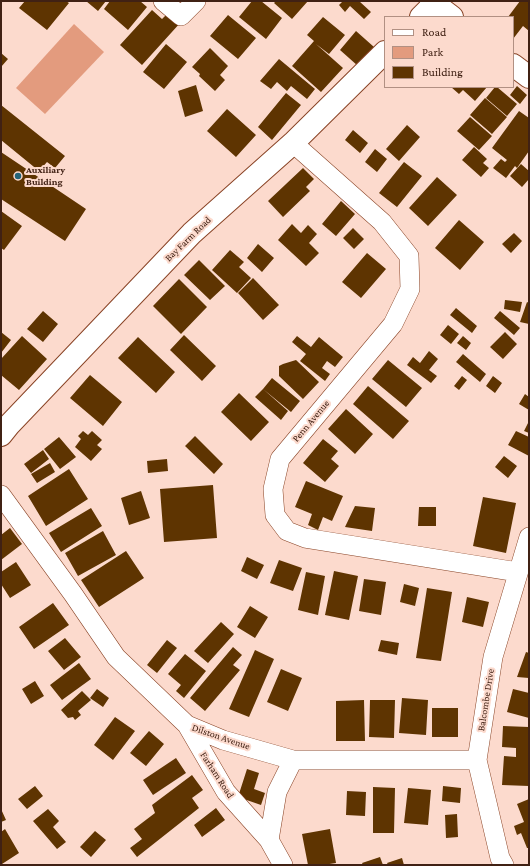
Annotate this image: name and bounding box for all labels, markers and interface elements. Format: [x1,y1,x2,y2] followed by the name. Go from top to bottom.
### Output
[384,16,514,88] legend
[422,25,446,39] text: Road
[422,45,443,59] text: Park
[422,65,463,79] text: Building
[26,164,65,188] place label: Auxiliary Building
[13,171,23,181] marker: Auxiliary Building
[162,214,214,264] street label: Bay Farm Road
[290,397,332,445] street label: Penn Avenue
[475,668,497,732] street label: Balcombe Drive
[190,721,252,753] street label: Dilston Avenue
[198,750,236,800] street label: Farham Road

